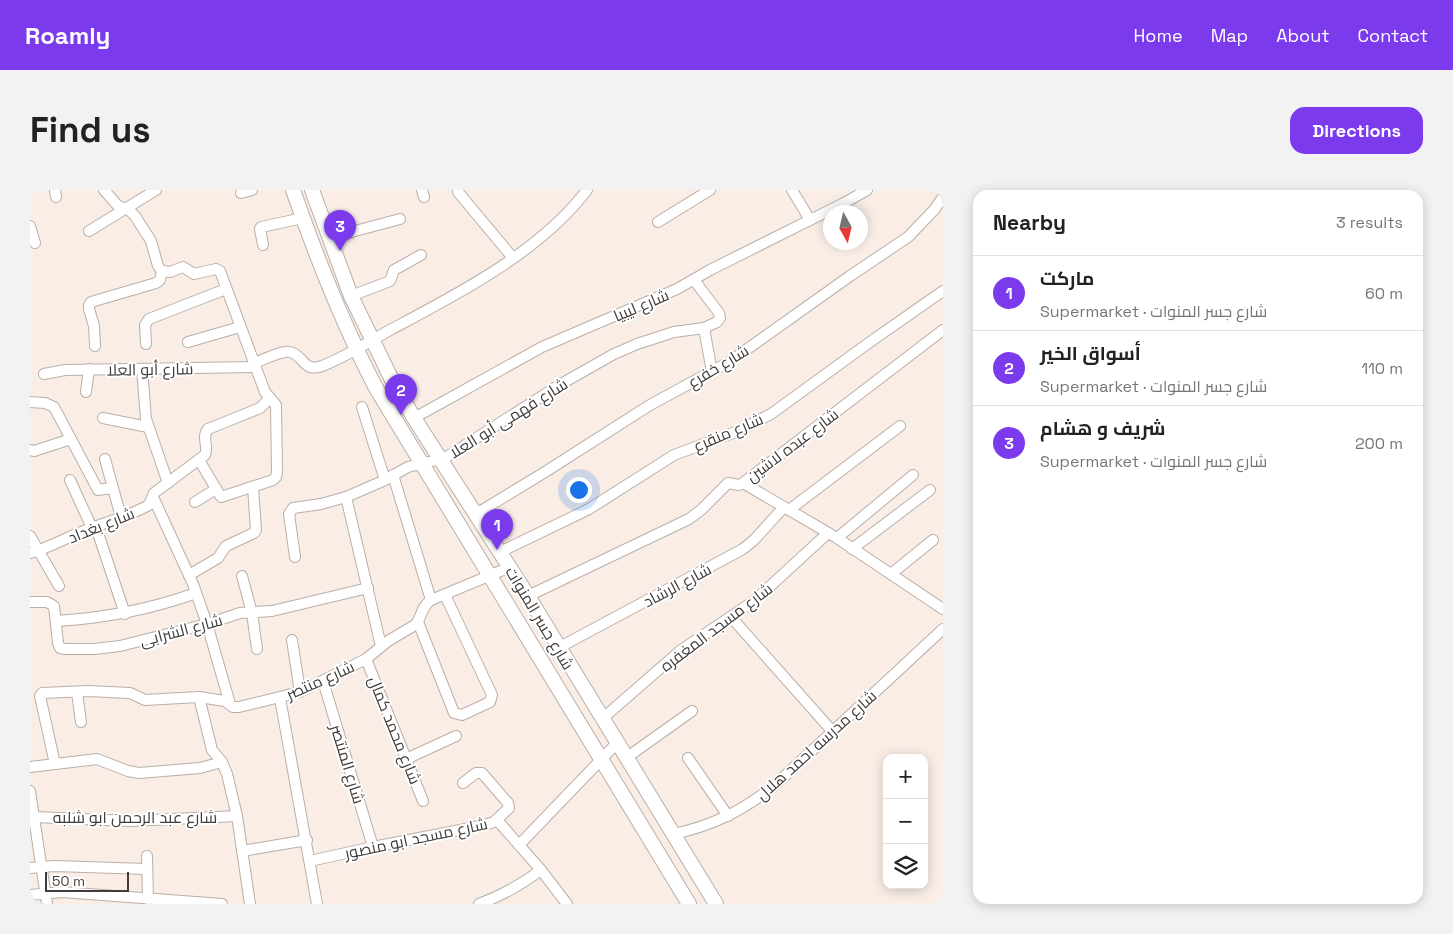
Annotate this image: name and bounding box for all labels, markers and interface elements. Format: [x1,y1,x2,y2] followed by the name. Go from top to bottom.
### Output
[25,20,110,51] text: Roamly
[1134,24,1183,47] text: Home
[1211,24,1248,47] text: Map
[1276,24,1330,47] text: About
[1358,24,1428,47] text: Contact
[1290,107,1423,154] button: Directions
[30,108,151,152] text: Find us
[823,205,868,250] north arrow
[993,209,1066,236] text: Nearby
[324,210,356,251] pin: 3
[1336,212,1403,233] text: 3 results
[1040,266,1094,291] text: ماركت
[1005,283,1013,304] text: 1
[1365,283,1403,304] text: 60 m
[610,284,673,327] street label: شارع ليبيا
[1040,301,1267,322] text: Supermarket · شارع جسر المنوات
[684,340,753,394] street label: شارع خفرع
[1040,341,1141,366] text: أسواق الخير
[107,358,194,382] street label: شارع أبو العلا
[1004,358,1014,379] text: 2
[1361,358,1403,379] text: 110 m
[445,373,572,464] street label: شارع فهمى أبو العلا
[385,374,417,415] pin: 2
[1040,376,1267,397] text: Supermarket · شارع جسر المنوات
[742,404,843,488] street label: شارع عبده لاشين
[690,408,767,457] street label: شارع منقرع
[1040,416,1166,441] text: شريف و هشام
[1004,433,1014,454] text: 3
[1355,433,1403,454] text: 200 m
[1040,451,1267,472] text: Supermarket · شارع جسر المنوات
[566,477,592,503] your location
[65,503,138,549] street label: شارع بغداد
[481,509,513,550] pin: 1
[640,559,715,613] street label: شارع الرشاد
[500,563,579,674] street label: شارع جسر المنوات
[656,578,777,677] street label: شارع مسجد المغفره
[137,609,225,653] street label: شارع الشرابى
[282,656,358,706] street label: شارع منتصر
[362,673,426,788] street label: شارع محمد كمال
[752,686,882,806] street label: شارع مدرسه احمد هلال
[324,721,370,807] street label: شارع المنتصر
[883,754,928,889] map controls
[883,754,928,799] button: +
[883,799,928,844] button: −
[53,807,217,829] street label: شارع عبد الرحمن ابو شلبه
[342,813,490,865] street label: شارع مسجد ابو منصور
[883,844,928,889] button: layers
[45,869,129,892] scale bar
[52,872,85,890] text: 50 m

